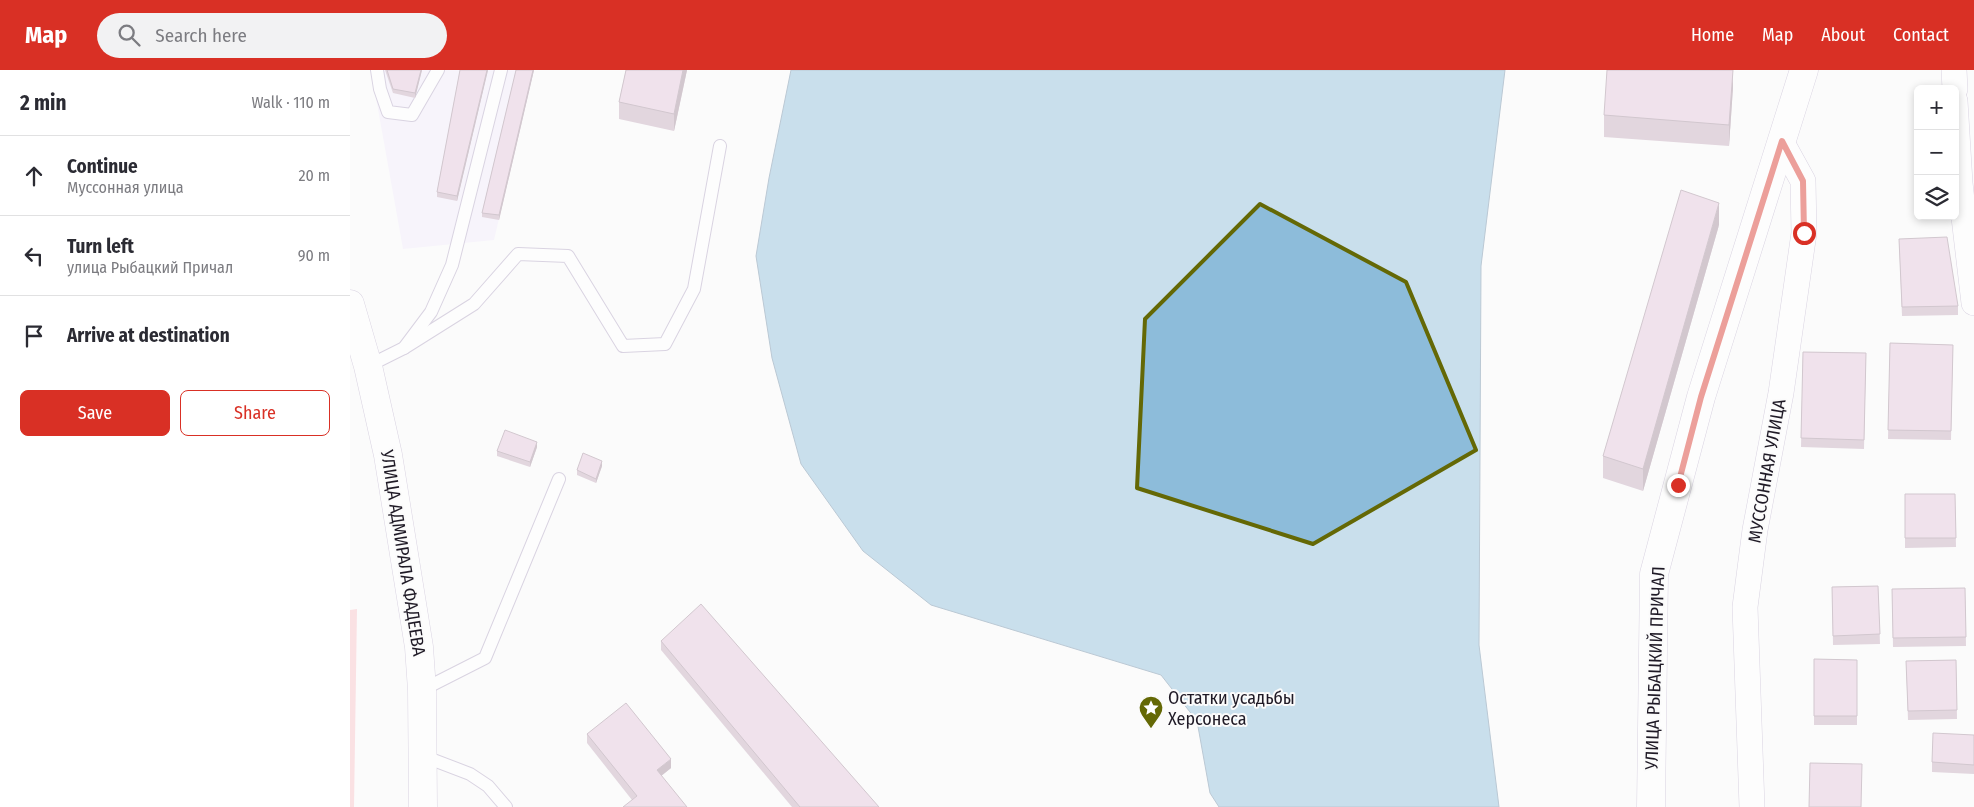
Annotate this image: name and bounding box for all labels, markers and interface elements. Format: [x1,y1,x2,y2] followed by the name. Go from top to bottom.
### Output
[97,13,447,58] search box
[25,21,67,49] text: Map
[115,21,143,49] icon: search
[155,24,247,47] text: Search here
[1691,24,1734,46] text: Home
[1762,24,1793,46] text: Map
[1821,24,1865,46] text: About
[1893,24,1949,46] text: Contact
[1914,85,1959,220] map controls
[1914,85,1959,130] button: +
[20,90,67,116] text: 2 min
[252,93,330,112] text: Walk · 110 m
[1914,130,1959,175] button: −
[67,155,138,178] text: Continue
[20,162,48,190] icon: ahead
[299,166,330,185] text: 20 m
[1914,175,1959,220] button: layers
[67,178,184,197] text: Муссонная улица
[1793,222,1816,245] route start
[67,235,134,258] text: Turn left
[20,242,48,270] icon: left
[298,246,330,265] text: 90 m
[67,258,233,277] text: улица Рыбацкий Причал
[20,322,48,350] icon: arrive
[67,324,230,347] text: Arrive at destination
[20,390,170,436] button: Save
[180,390,330,436] button: Share
[1744,397,1791,545] street label: МУССОННАЯ УЛИЦА
[376,447,430,658] street label: УЛИЦА АДМИРАЛА ФАДЕЕВА
[1667,474,1690,497] route end
[1640,566,1670,771] street label: УЛИЦА РЫБАЦКИЙ ПРИЧАЛ
[1168,687,1295,730] place label: Остатки усадьбы Херсонеса
[1138,695,1164,729] place icon: Остатки усадьбы Херсонеса

